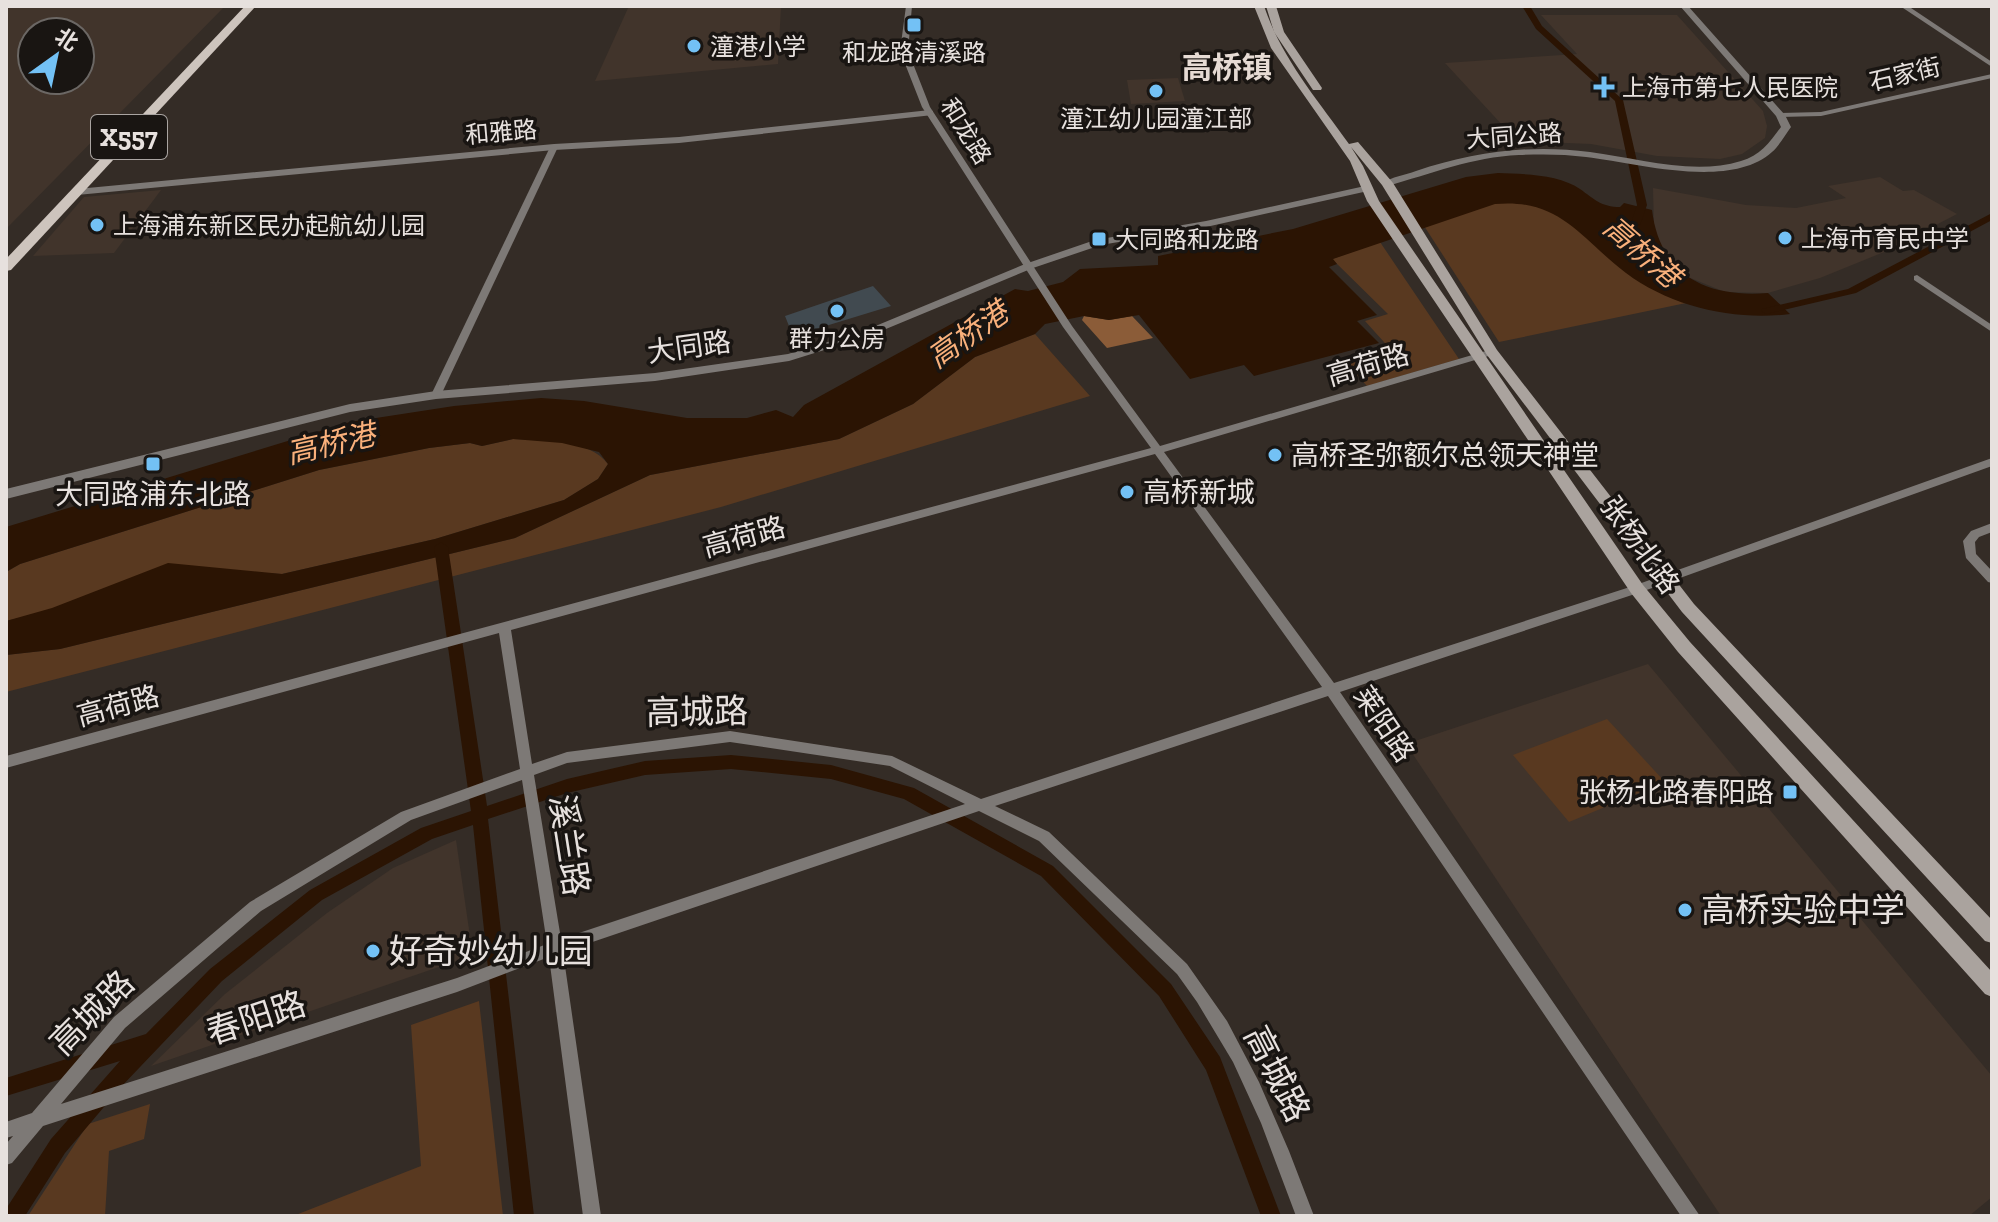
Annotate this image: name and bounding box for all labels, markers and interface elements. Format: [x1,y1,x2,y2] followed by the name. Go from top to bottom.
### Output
[16,16,96,96] north arrow
[905,16,923,34] marker: 和龙路清溪路
[50,22,83,57] text: 北
[710,32,806,61] place label: 潼港小学
[685,37,703,55] marker: 潼港小学
[842,38,986,67] place label: 和龙路清溪路
[1182,50,1272,86] district label: 高桥镇
[1867,52,1943,96] street label: 石家街
[1622,73,1838,102] place label: 上海市第七人民医院
[1593,76,1615,98] marker: 上海市第七人民医院
[1147,82,1165,100] marker: 潼江幼儿园潼江部
[935,93,997,169] street label: 和龙路
[1060,104,1252,133] place label: 潼江幼儿园潼江部
[464,114,538,150] street label: 和雅路
[91,115,167,159] road number: X557
[1465,118,1563,154] street label: 大同公路
[1596,209,1691,298] water label: 高桥港
[113,211,425,240] place label: 上海浦东新区民办起航幼儿园
[88,216,106,234] marker: 上海浦东新区民办起航幼儿园
[1801,224,1969,253] place label: 上海市育民中学
[1115,225,1259,254] place label: 大同路和龙路
[1776,229,1794,247] marker: 上海市育民中学
[1090,230,1108,248] marker: 大同路和龙路
[921,292,1018,376] water label: 高桥港
[828,302,846,320] marker: 群力公房
[789,324,885,353] place label: 群力公房
[645,325,733,369] street label: 大同路
[1323,338,1413,392] street label: 高荷路
[283,415,383,472] water label: 高桥港
[1291,439,1599,472] place label: 高桥圣弥额尔总领天神堂
[1266,446,1284,464] marker: 高桥圣弥额尔总领天神堂
[144,455,162,473] marker: 大同路浦东北路
[1143,476,1255,509] place label: 高桥新城
[55,478,251,511] place label: 大同路浦东北路
[1118,483,1136,501] marker: 高桥新城
[1594,490,1686,600] street label: 张杨北路
[699,510,789,564] street label: 高荷路
[73,679,163,733] street label: 高荷路
[1347,680,1421,768] street label: 莱阳路
[646,691,748,733] street label: 高城路
[1578,776,1774,809] place label: 张杨北路春阳路
[1781,783,1799,801] marker: 张杨北路春阳路
[541,791,597,899] street label: 溪兰路
[1701,890,1905,931] place label: 高桥实验中学
[1676,901,1694,919] marker: 高桥实验中学
[389,931,593,972] place label: 好奇妙幼儿园
[364,942,382,960] marker: 好奇妙幼儿园
[41,962,143,1064] street label: 高城路
[201,983,311,1053] street label: 春阳路
[1236,1019,1318,1129] street label: 高城路

